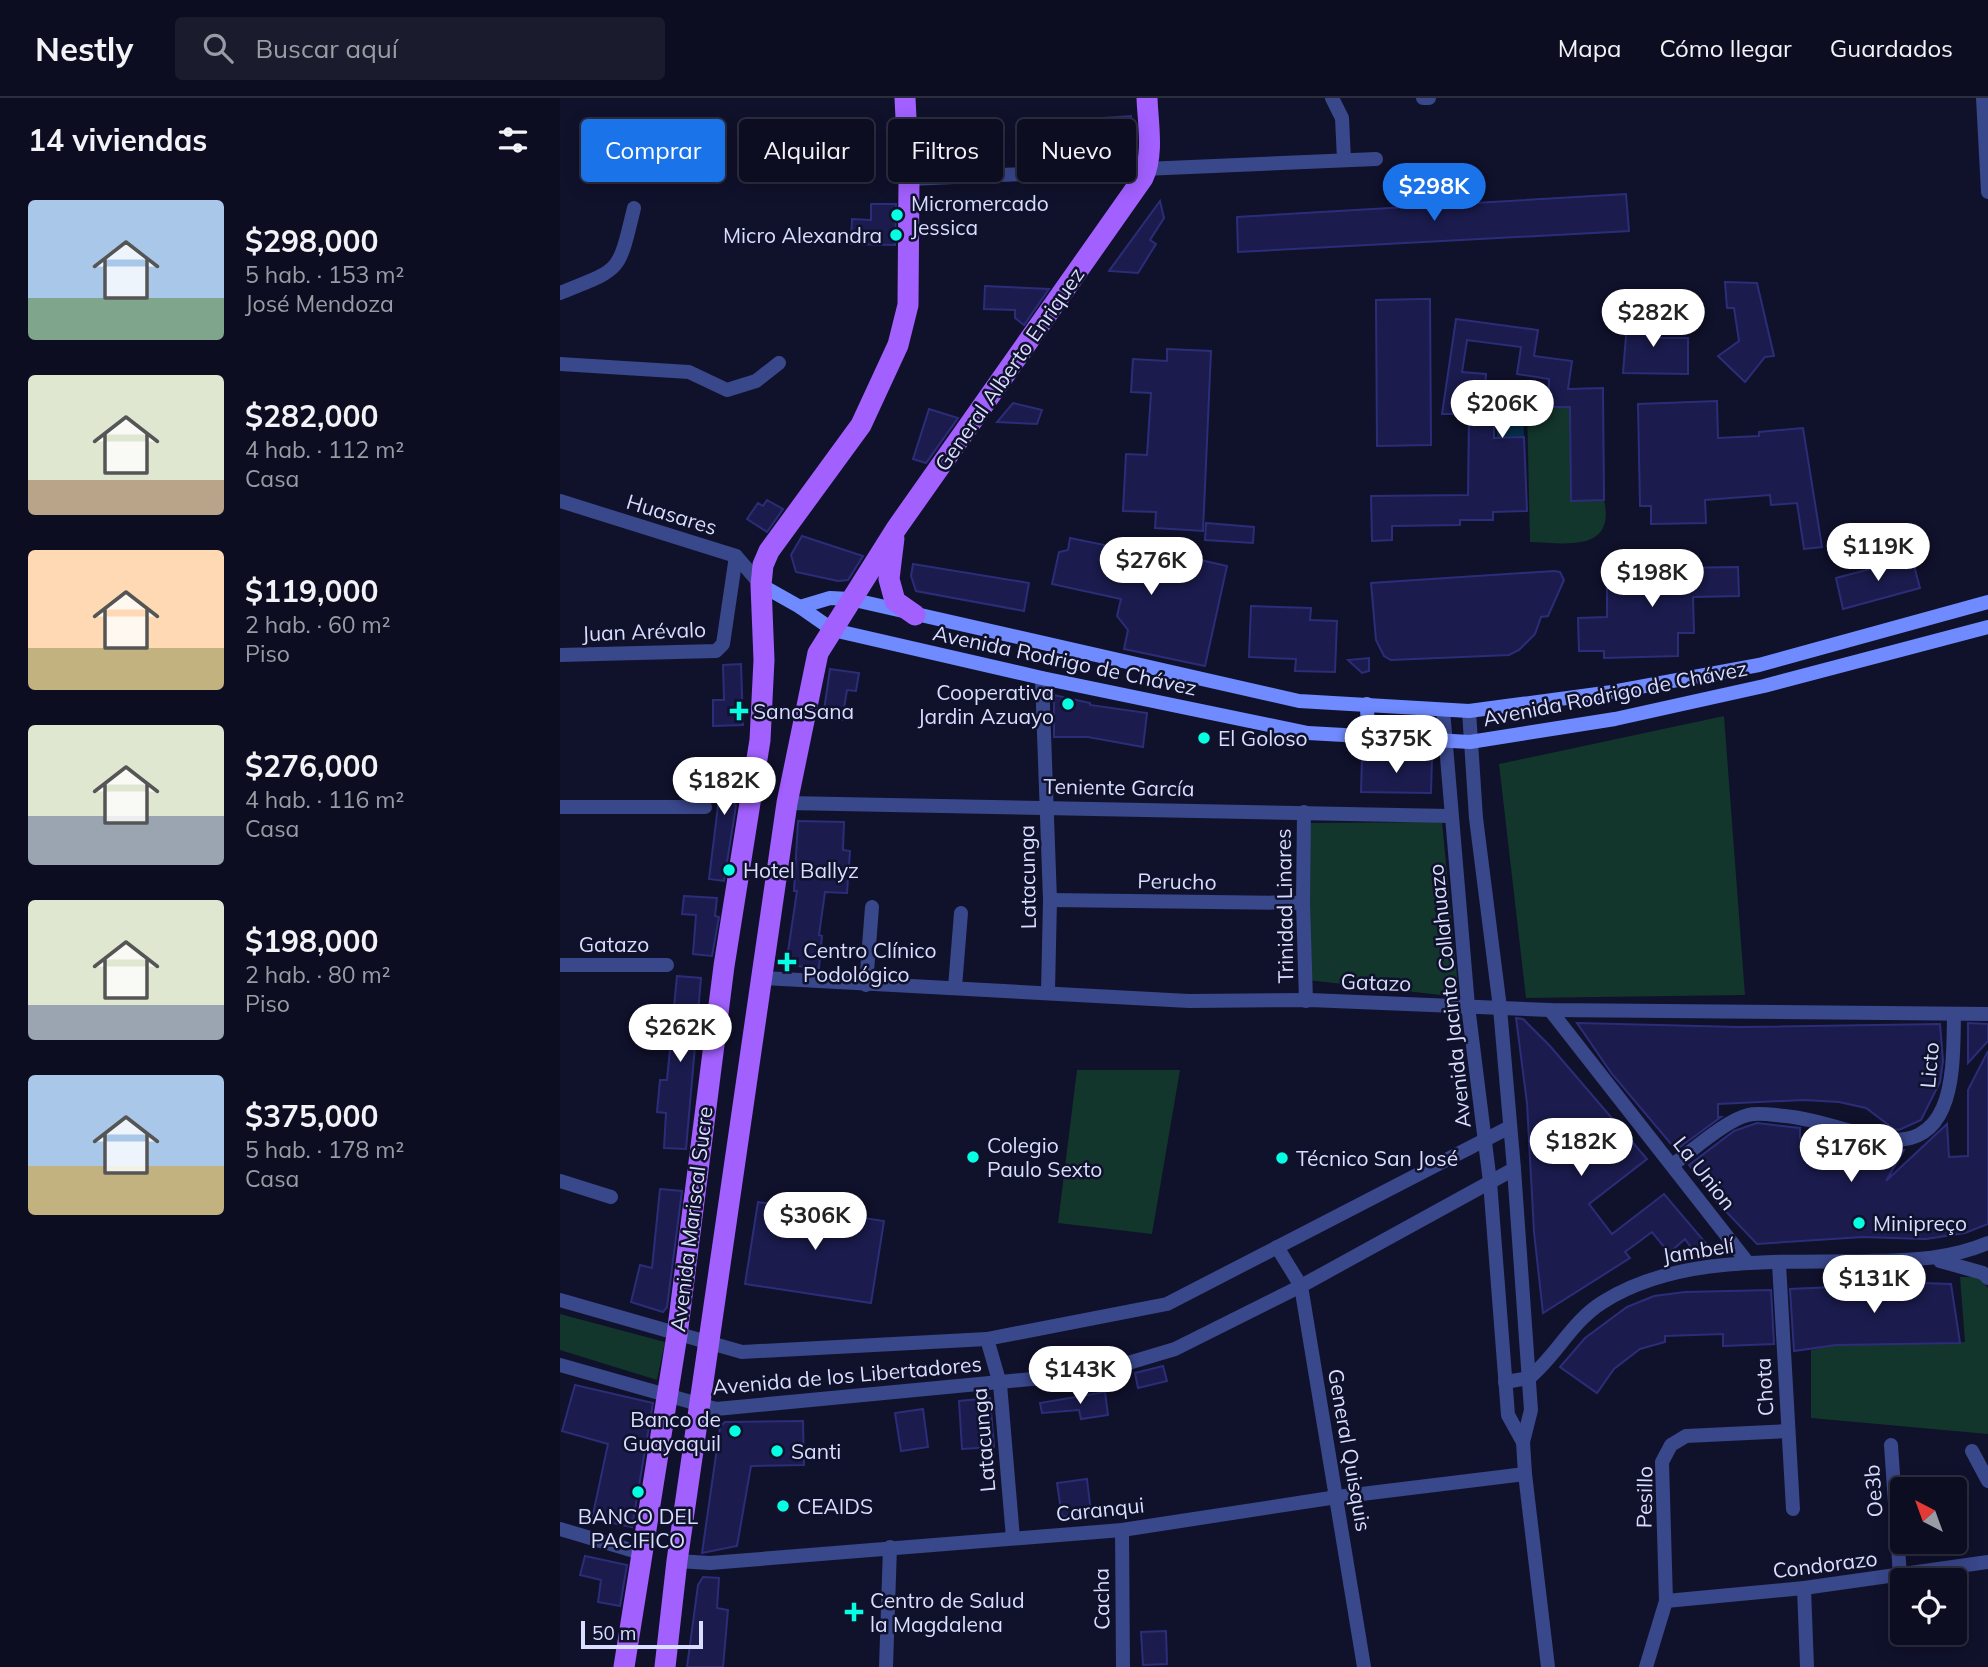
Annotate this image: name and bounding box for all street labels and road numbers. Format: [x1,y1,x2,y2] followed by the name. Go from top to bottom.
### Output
[929,262,1089,476] street label: General Alberto Enriquez
[624,488,720,540] street label: Huasares
[582,616,706,646] street label: Juan Arévalo
[931,619,1199,701] street label: Avenida Rodrigo de Chávez
[1480,655,1750,731] street label: Avenida Rodrigo de Chávez
[1043,773,1195,801] street label: Teniente García
[1013,825,1041,929] street label: Latacunga
[1270,828,1298,984] street label: Trinidad Linares
[1422,863,1476,1129] street label: Avenida Jacinto Collahuazo
[1137,867,1217,895] street label: Perucho
[579,931,649,957] street label: Gatazo
[1340,968,1412,996] street label: Gatazo
[1914,1041,1944,1089] street label: Licto
[664,1105,718,1333] street label: Avenida Mariscal Sucre
[1668,1131,1742,1215] street label: La Union
[1660,1231,1737,1268] street label: Jambelí
[711,1350,983,1400] street label: Avenida de los Libertadores
[1749,1357,1779,1417] street label: Chota
[1323,1367,1377,1533] street label: General Quisquis
[966,1387,1000,1493] street label: Latacunga
[1858,1464,1888,1518] street label: Oe3b
[1630,1466,1658,1528] street label: Pesillo
[1055,1491,1145,1527] street label: Caranqui
[1771,1545,1879,1583] street label: Condorazo
[1087,1568,1115,1630] street label: Cacha

